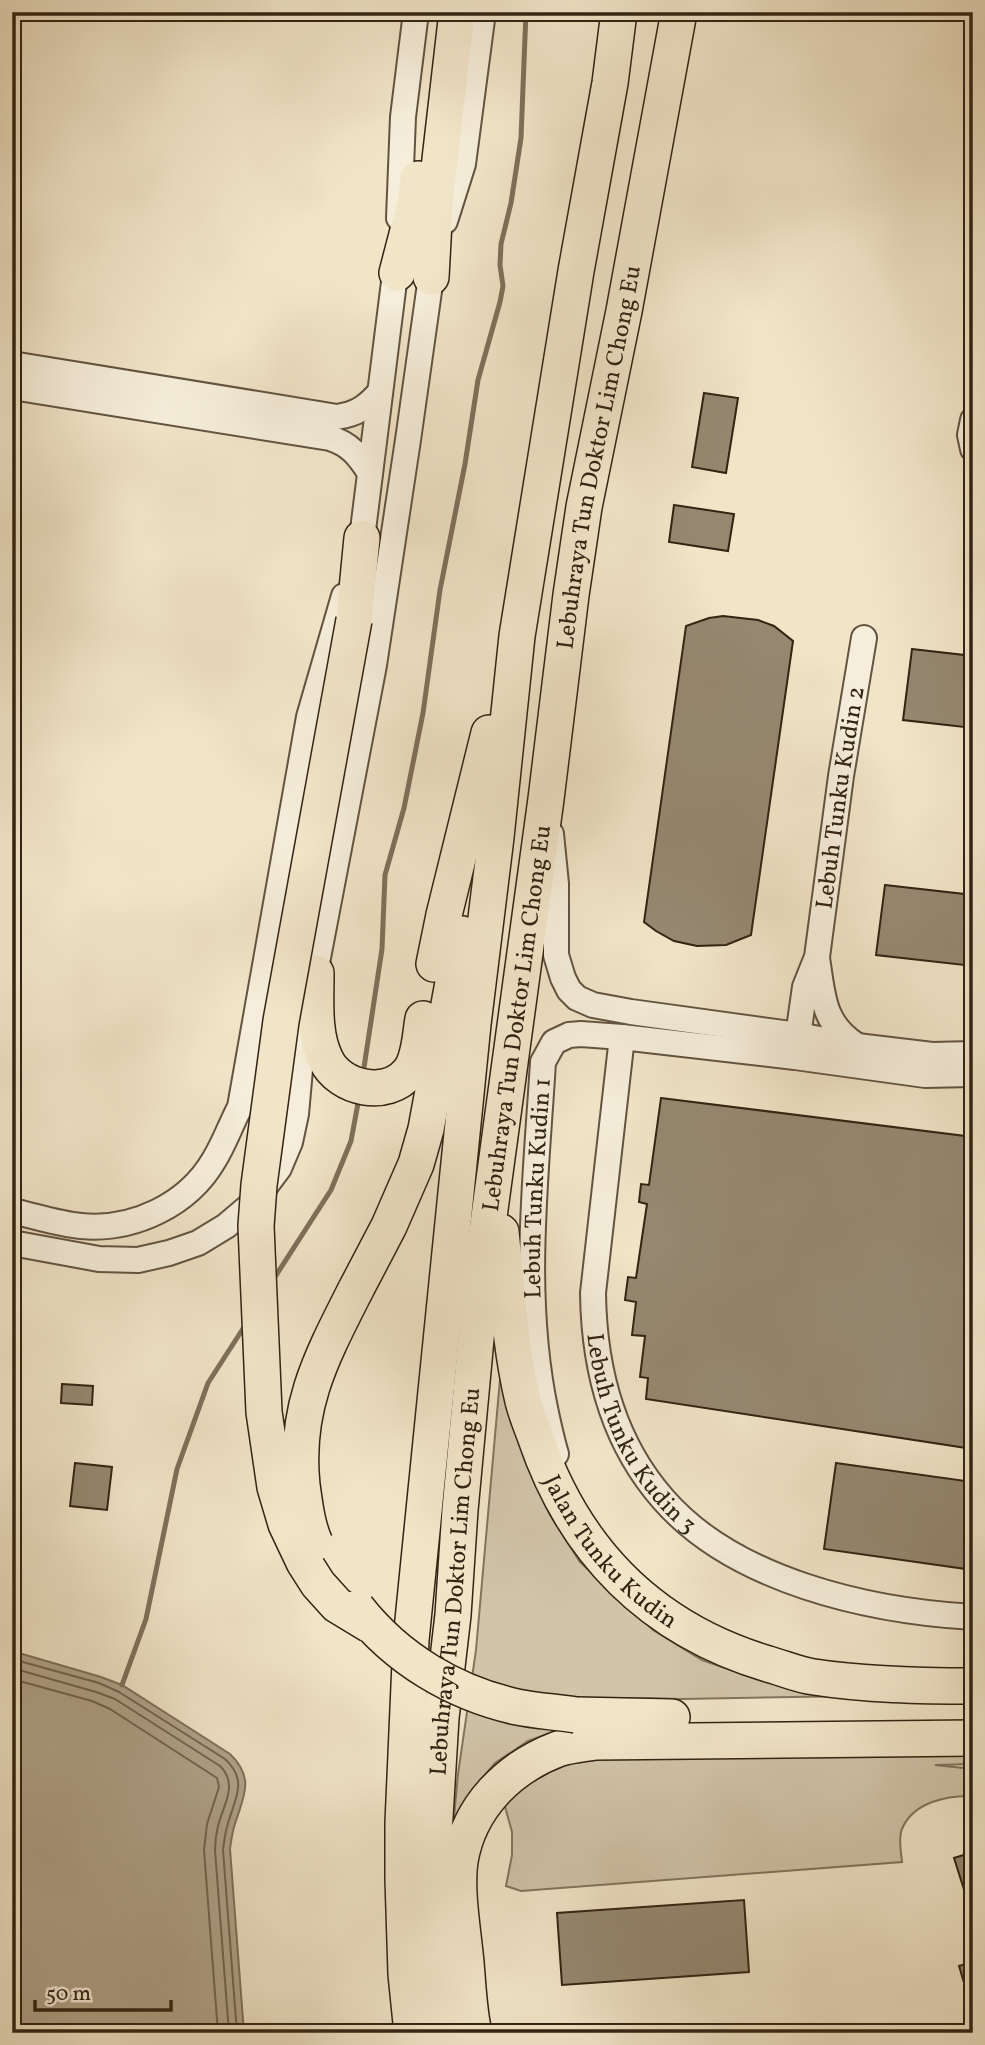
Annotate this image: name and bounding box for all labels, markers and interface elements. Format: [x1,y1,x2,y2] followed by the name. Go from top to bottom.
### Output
[549,263,651,651] street label: Lebuhraya Tun Doktor Lim Chong Eu
[809,684,875,911] street label: Lebuh Tunku Kudin 2
[475,823,561,1214] street label: Lebuhraya Tun Doktor Lim Chong Eu
[517,1077,561,1299] street label: Lebuh Tunku Kudin 1
[576,1331,703,1543] street label: Lebuh Tunku Kudin 3
[423,1386,490,1777] street label: Lebuhraya Tun Doktor Lim Chong Eu
[534,1470,683,1638] street label: Jalan Tunku Kudin
[35,1968,172,2012] scale bar
[46,1980,91,2009] text: 50 m

